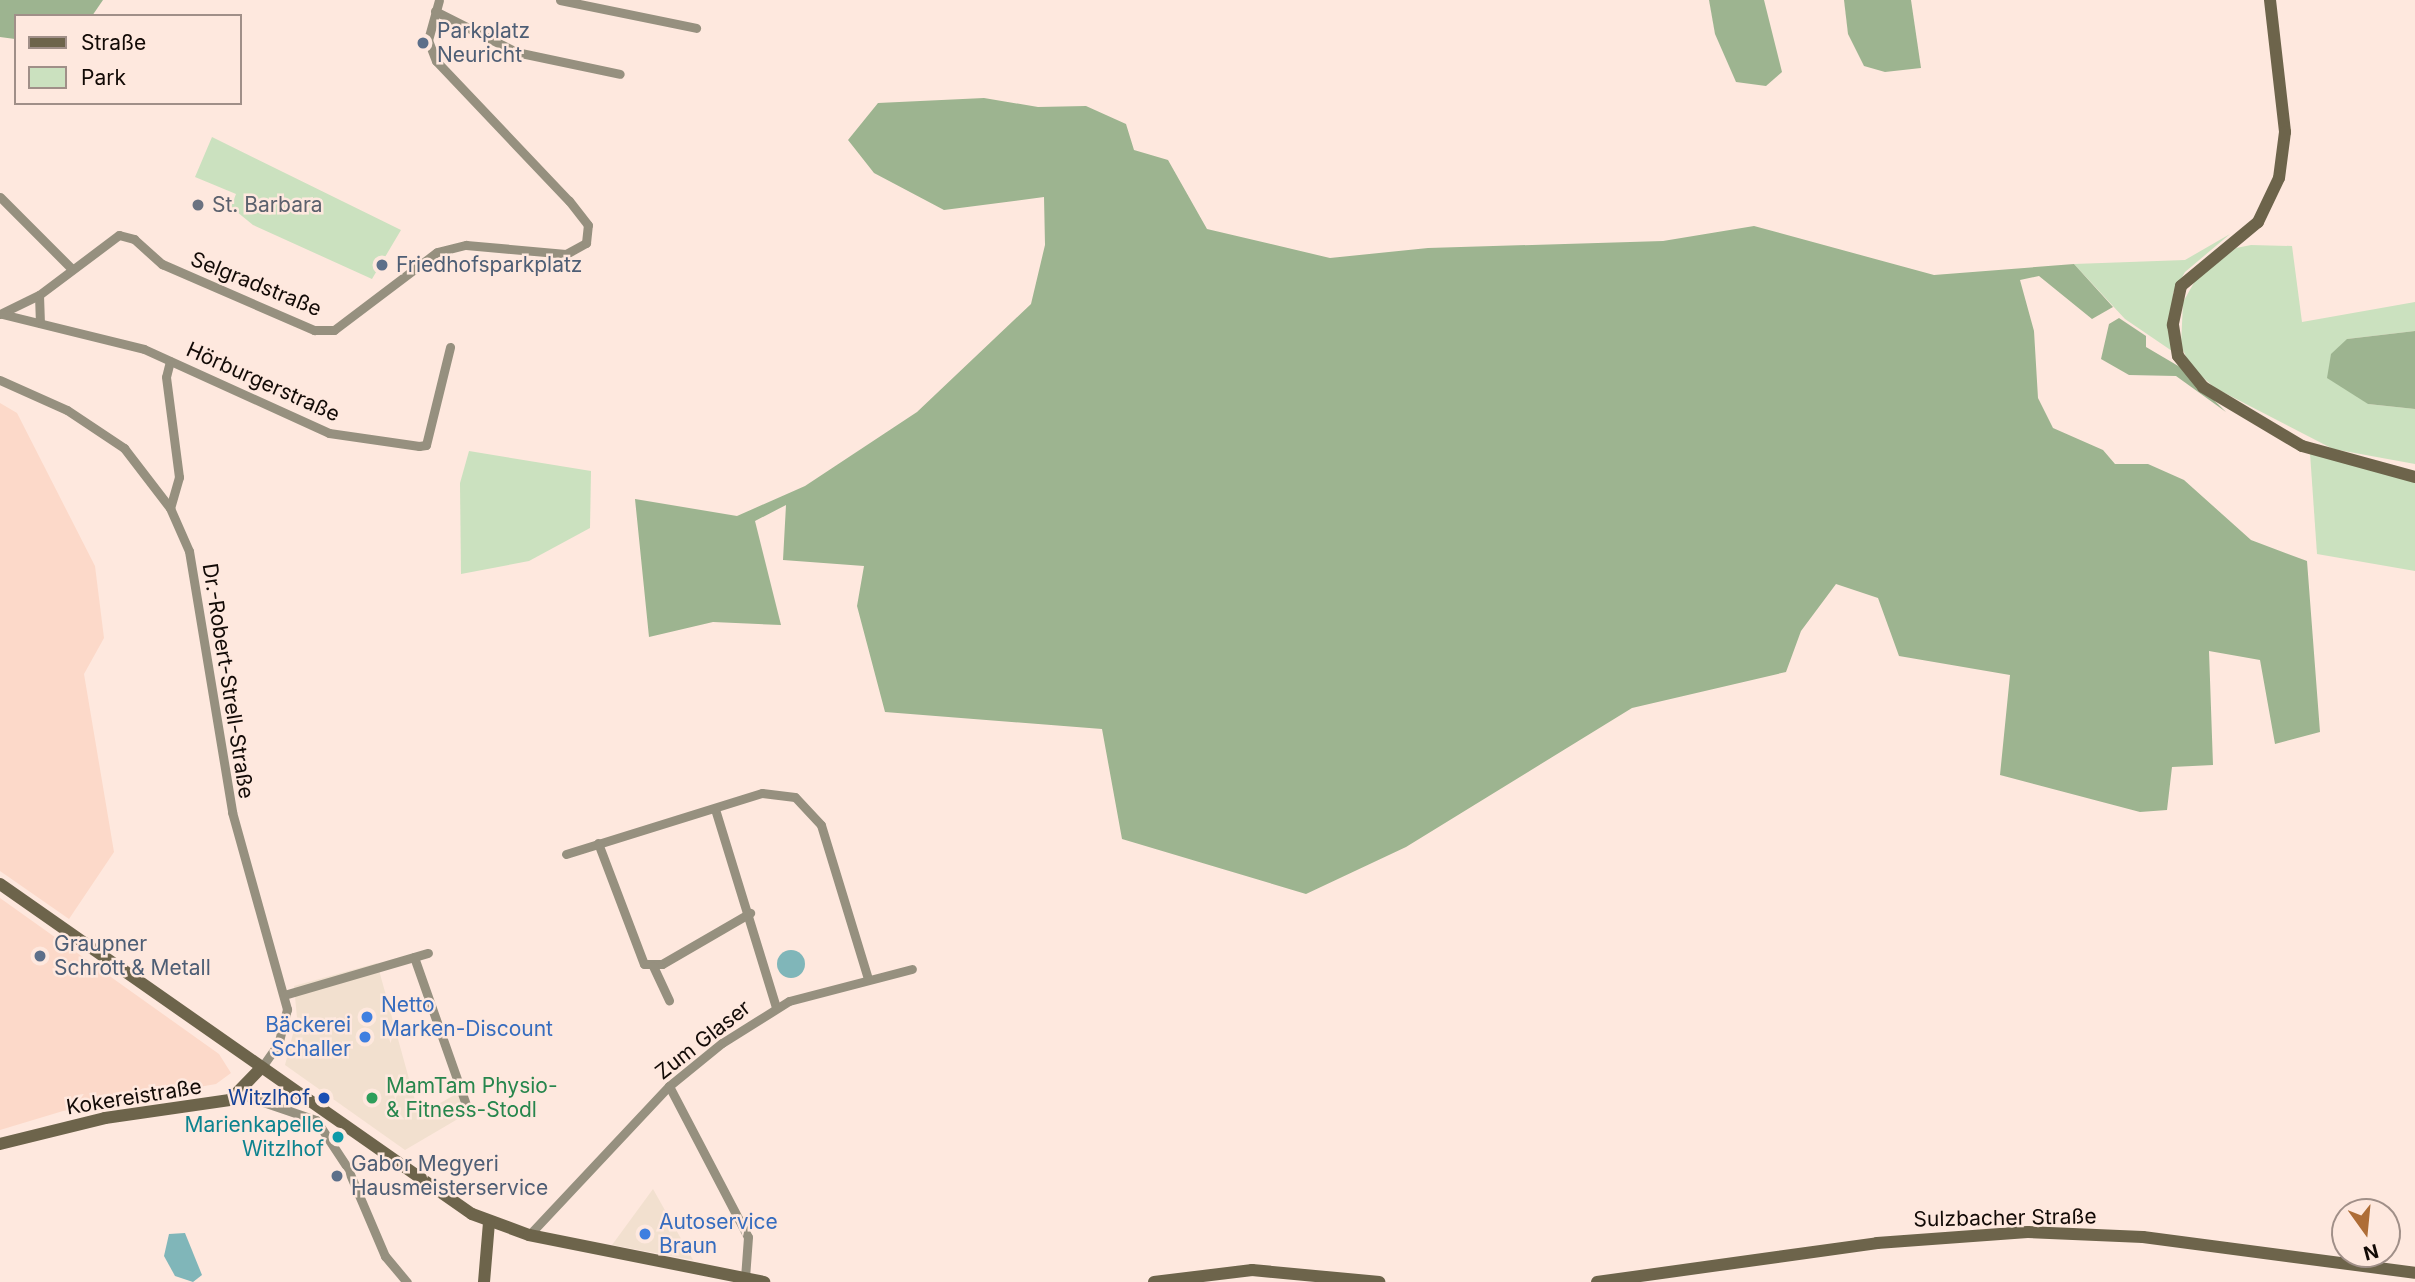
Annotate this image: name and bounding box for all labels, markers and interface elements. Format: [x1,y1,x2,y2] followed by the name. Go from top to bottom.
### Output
[14,14,242,105] legend
[437,18,530,68] place label: Parkplatz Neuricht
[81,30,146,55] text: Straße
[415,35,431,51] marker: Parkplatz Neuricht
[81,65,126,90] text: Park
[212,192,323,218] place label: St. Barbara
[190,197,206,213] marker: St. Barbara
[187,246,325,322] street label: Selgradstraße
[396,252,582,278] place label: Friedhofsparkplatz
[374,257,390,273] marker: Friedhofsparkplatz
[182,337,344,427] street label: Hörburgerstraße
[197,562,259,800] street label: Dr.-Robert-Strell-Straße
[54,931,211,981] place label: Graupner Schrott & Metall
[32,948,48,964] marker: Graupner Schrott & Metall
[381,992,553,1042] place label: Netto Marken-Discount
[650,995,756,1085] street label: Zum Glaser
[359,1009,375,1025] marker: Netto Marken-Discount
[265,1012,351,1062] place label: Bäckerei Schaller
[357,1029,373,1045] marker: Bäckerei Schaller
[386,1073,558,1123] place label: MamTam Physio- & Fitness-Stodl
[64,1074,204,1120] street label: Kokereistraße
[228,1085,310,1111] place label: Witzlhof
[316,1090,332,1106] marker: Witzlhof
[364,1090,380,1106] marker: MamTam Physio- & Fitness-Stodl
[184,1112,324,1162] place label: Marienkapelle Witzlhof
[330,1129,346,1145] marker: Marienkapelle Witzlhof
[351,1151,548,1201] place label: Gabor Megyeri Hausmeisterservice
[329,1168,345,1184] marker: Gabor Megyeri Hausmeisterservice
[2331,1198,2401,1268] north arrow
[1913,1204,2097,1232] street label: Sulzbacher Straße
[659,1209,778,1259] place label: Autoservice Braun
[637,1226,653,1242] marker: Autoservice Braun
[2361,1239,2381,1265] text: N

